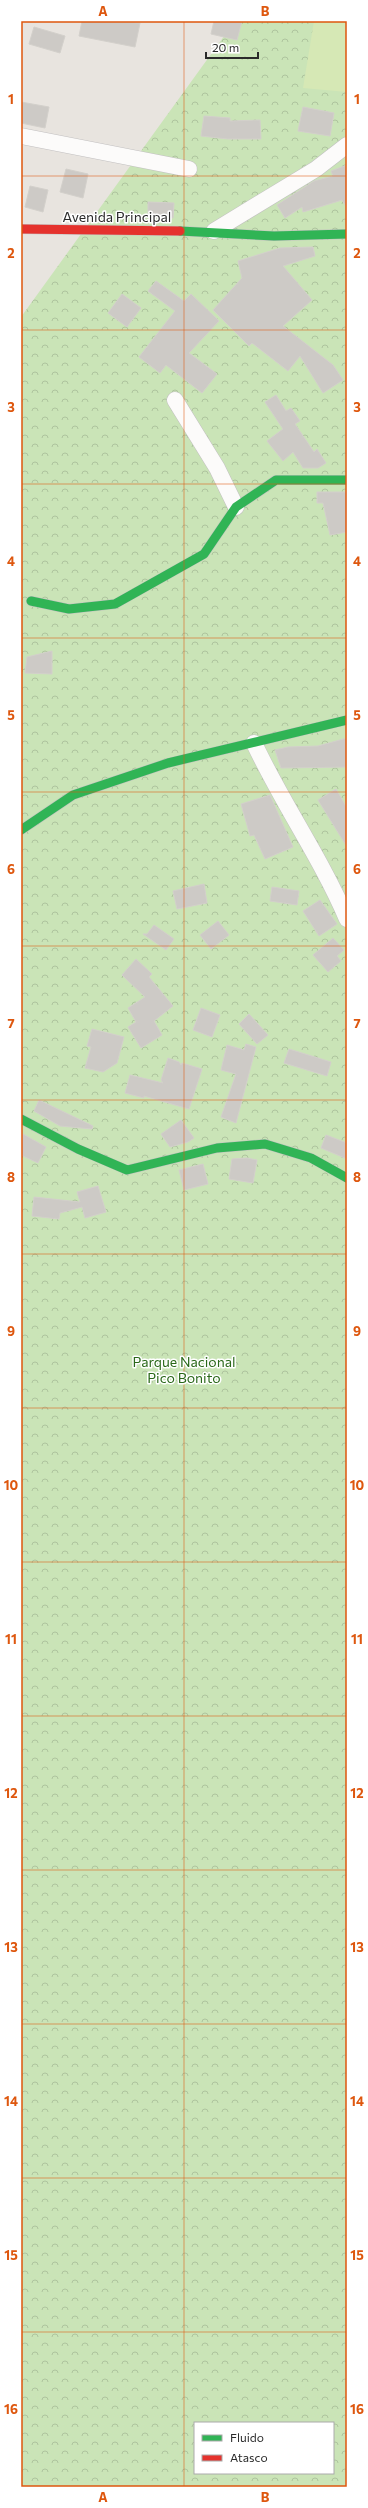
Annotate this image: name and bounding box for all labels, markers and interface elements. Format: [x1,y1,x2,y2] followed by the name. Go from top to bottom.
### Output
[98,3,108,19] text: A
[261,3,270,19] text: B
[206,34,258,60] scale bar
[212,40,239,54] text: 20 m
[8,91,14,107] text: 1
[354,91,360,107] text: 1
[63,208,171,225] street label: Avenida Principal
[7,245,15,261] text: 2
[353,245,361,261] text: 2
[7,399,15,415] text: 3
[353,399,361,415] text: 3
[7,553,15,569] text: 4
[353,553,361,569] text: 4
[7,707,15,723] text: 5
[353,707,361,723] text: 5
[7,861,15,877] text: 6
[353,861,361,877] text: 6
[7,1015,15,1031] text: 7
[353,1015,361,1031] text: 7
[7,1169,15,1185] text: 8
[353,1169,361,1185] text: 8
[7,1323,15,1339] text: 9
[353,1323,361,1339] text: 9
[132,1353,236,1386] park label: Parque Nacional Pico Bonito
[4,1477,19,1493] text: 10
[350,1477,365,1493] text: 10
[5,1631,17,1647] text: 11
[351,1631,363,1647] text: 11
[4,1785,18,1801] text: 12
[350,1785,364,1801] text: 12
[4,1939,18,1955] text: 13
[350,1939,364,1955] text: 13
[4,2093,18,2109] text: 14
[350,2093,364,2109] text: 14
[4,2247,18,2263] text: 15
[350,2247,364,2263] text: 15
[4,2401,18,2417] text: 16
[350,2401,364,2417] text: 16
[194,2422,334,2474] legend
[230,2430,264,2444] text: Fluido
[230,2450,268,2464] text: Atasco
[98,2489,108,2505] text: A
[261,2489,270,2505] text: B

